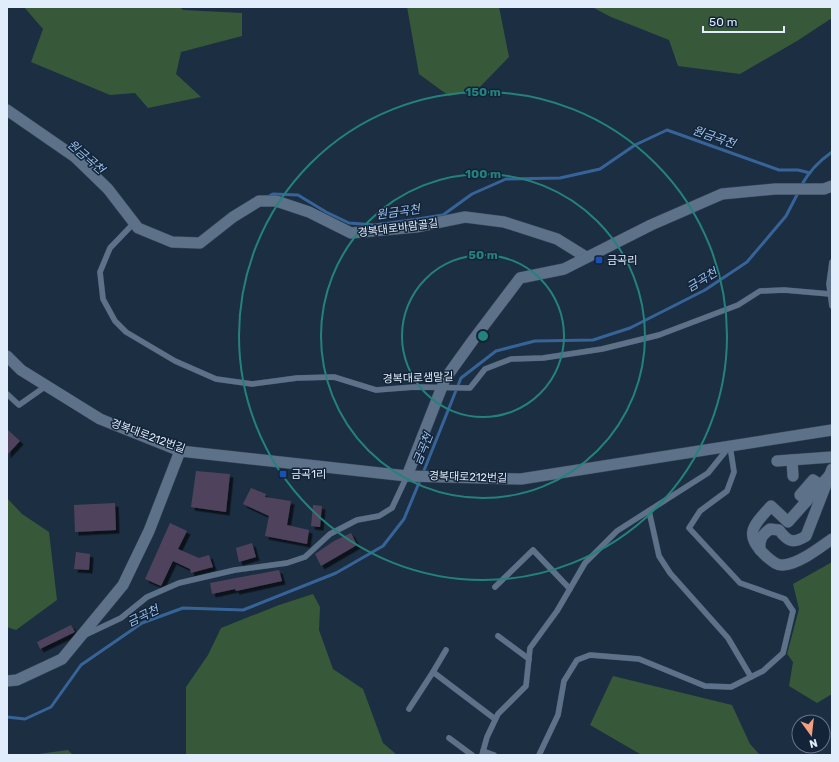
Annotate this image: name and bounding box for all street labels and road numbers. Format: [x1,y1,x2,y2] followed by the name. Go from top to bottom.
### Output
[357,217,439,239] street label: 경복대로바람골길
[382,370,454,386] street label: 경복대로샘말길
[109,416,187,456] street label: 경복대로212번길
[429,469,507,485] street label: 경복대로212번길

